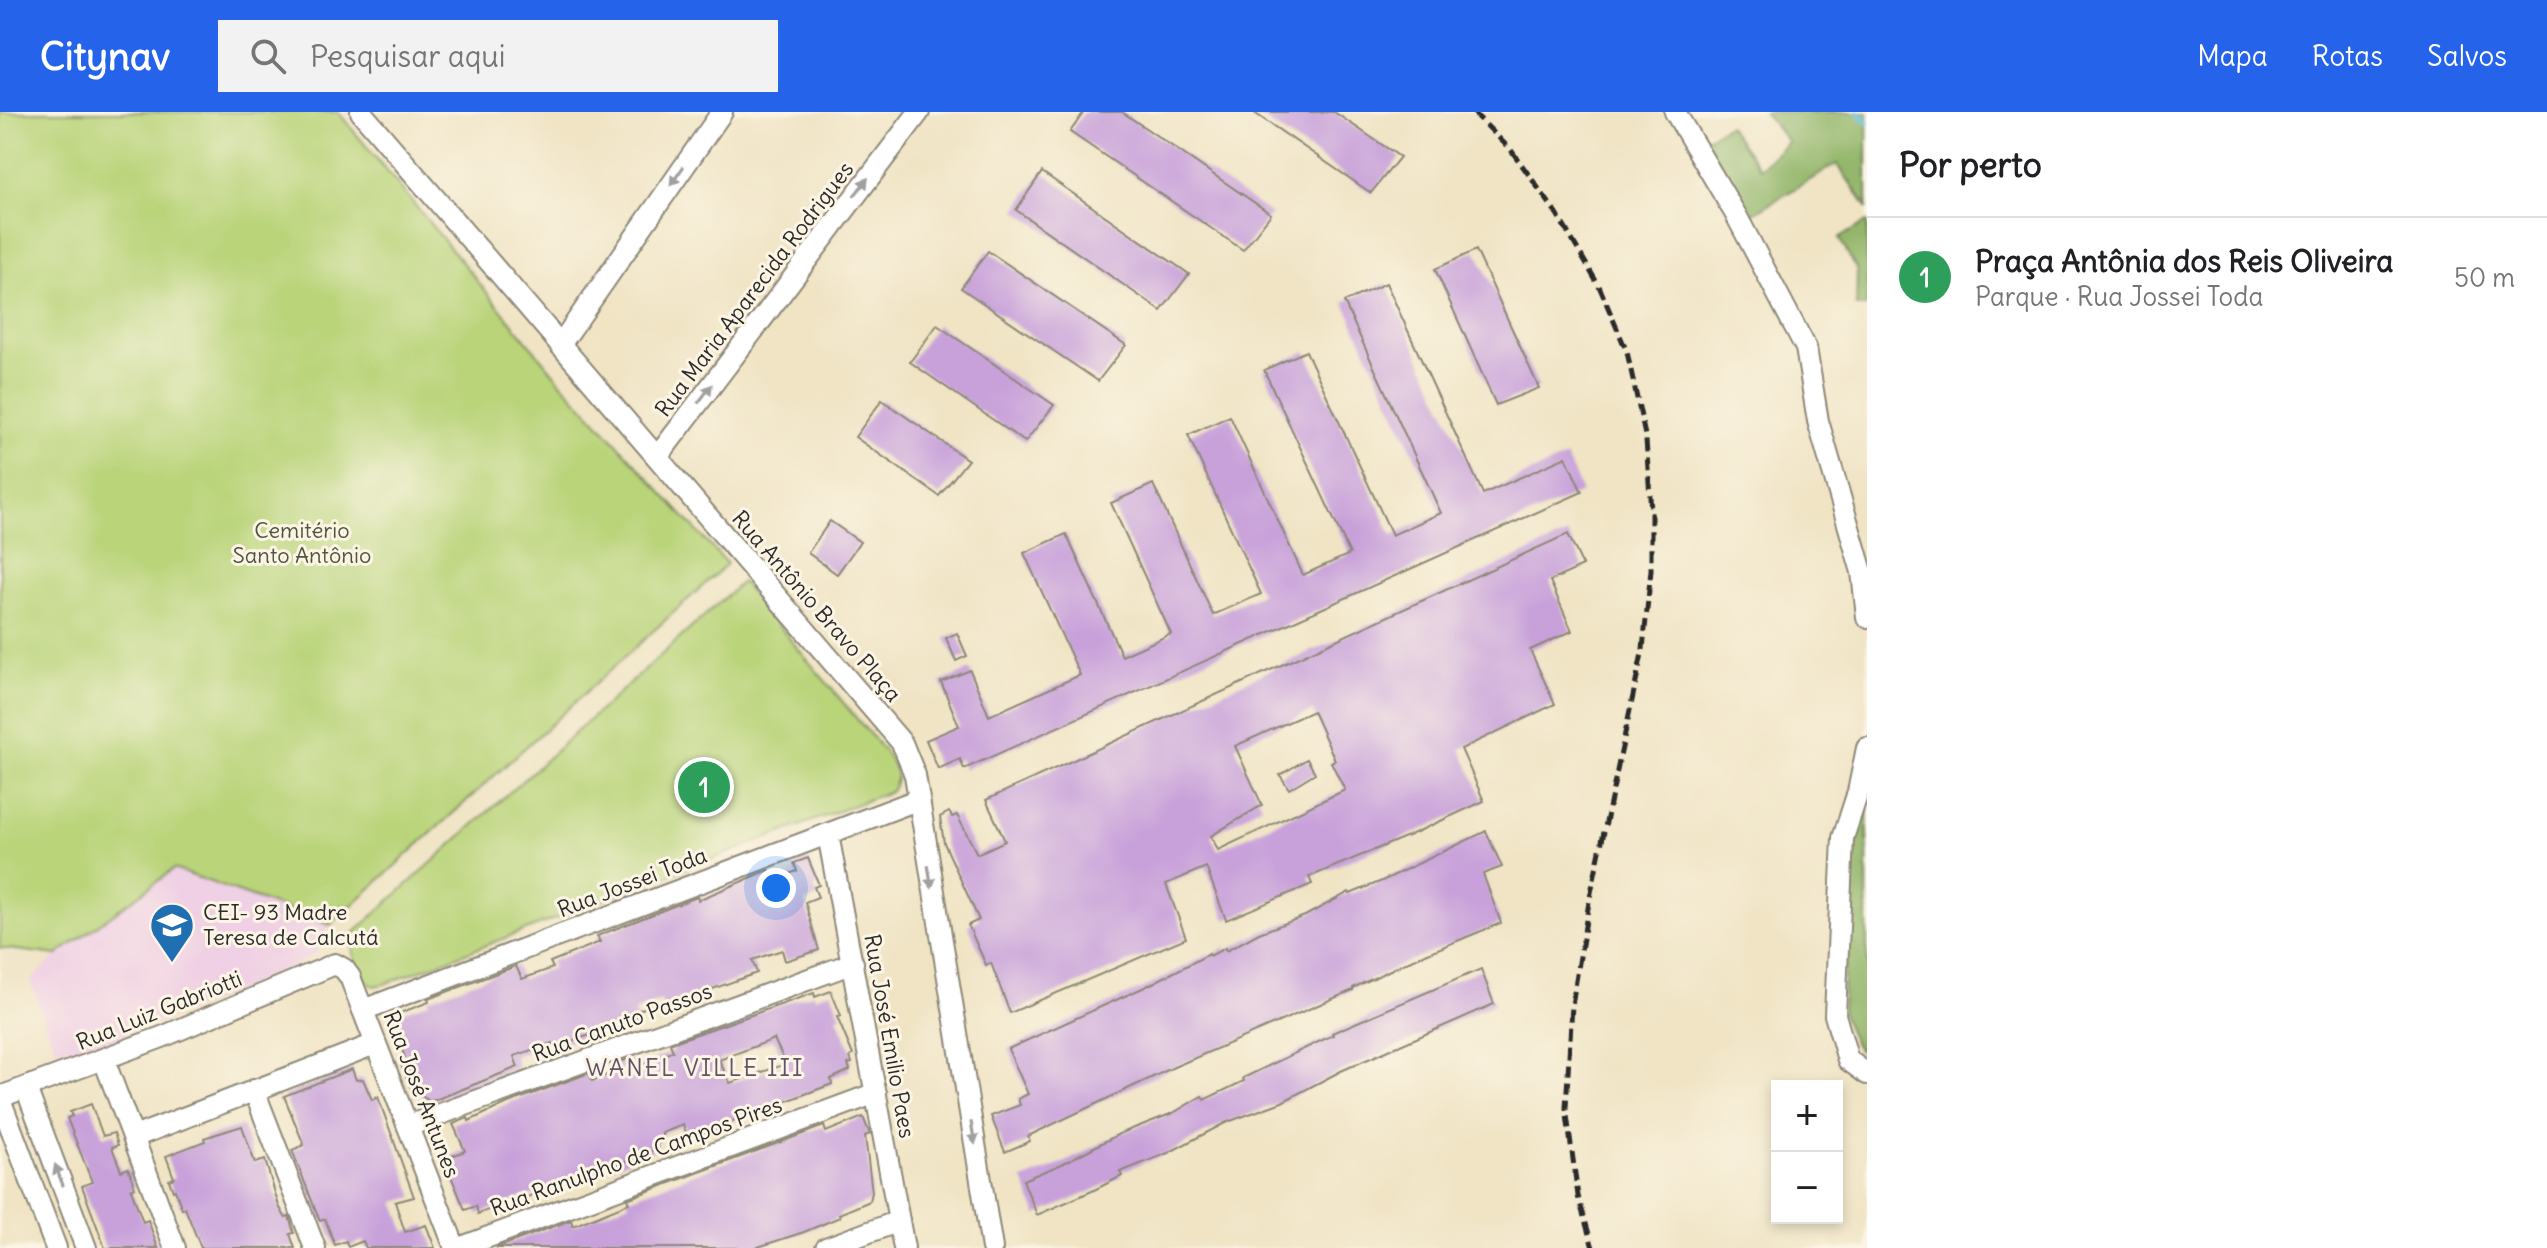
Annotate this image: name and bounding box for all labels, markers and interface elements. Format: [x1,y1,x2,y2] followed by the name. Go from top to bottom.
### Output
[218,20,778,92] search box
[40,33,170,80] text: Citynav
[246,34,290,78] icon: search
[310,37,506,75] text: Pesquisar aqui
[2197,38,2268,74] text: Mapa
[2312,38,2383,74] text: Rotas
[2427,38,2507,74] text: Salvos
[1899,143,2042,186] text: Por perto
[649,156,859,422] street label: Rua Maria Aparecida Rodrigues
[670,166,685,187] one-way arrow
[853,176,869,197] one-way arrow
[1975,242,2393,280] text: Praça Antônia dos Reis Oliveira
[1920,261,1930,294] text: 1
[2454,261,2515,294] text: 50 m
[1975,280,2263,313] text: Parque · Rua Jossei Toda
[696,384,712,404] one-way arrow
[726,505,908,707] street label: Rua Antônio Bravo Plaça
[233,516,371,569] park label: Cemitério Santo Antônio
[678,757,730,817] pin: 1
[553,841,711,923] street label: Rua Jossei Toda
[924,864,937,889] one-way arrow
[756,868,796,908] your location
[203,898,379,951] place label: CEI- 93 Madre Teresa de Calcutá
[148,901,196,964] school or university icon: CEI- 93 Madre Teresa de Calcutá
[858,932,922,1140] street label: Rua José Emilio Paes
[72,964,246,1056] street label: Rua Luiz Gabriotti
[528,976,716,1068] street label: Rua Canuto Passos
[377,1007,467,1181] street label: Rua José Antunes
[586,1052,804,1082] district label: WANEL VILLE III
[1771,1080,1843,1224] map controls
[1771,1080,1843,1152] button: +
[486,1090,786,1222] street label: Rua Ranulpho de Campos Pires
[967,1121,980,1146] one-way arrow
[1771,1152,1843,1224] button: −
[52,1163,65,1187] one-way arrow

